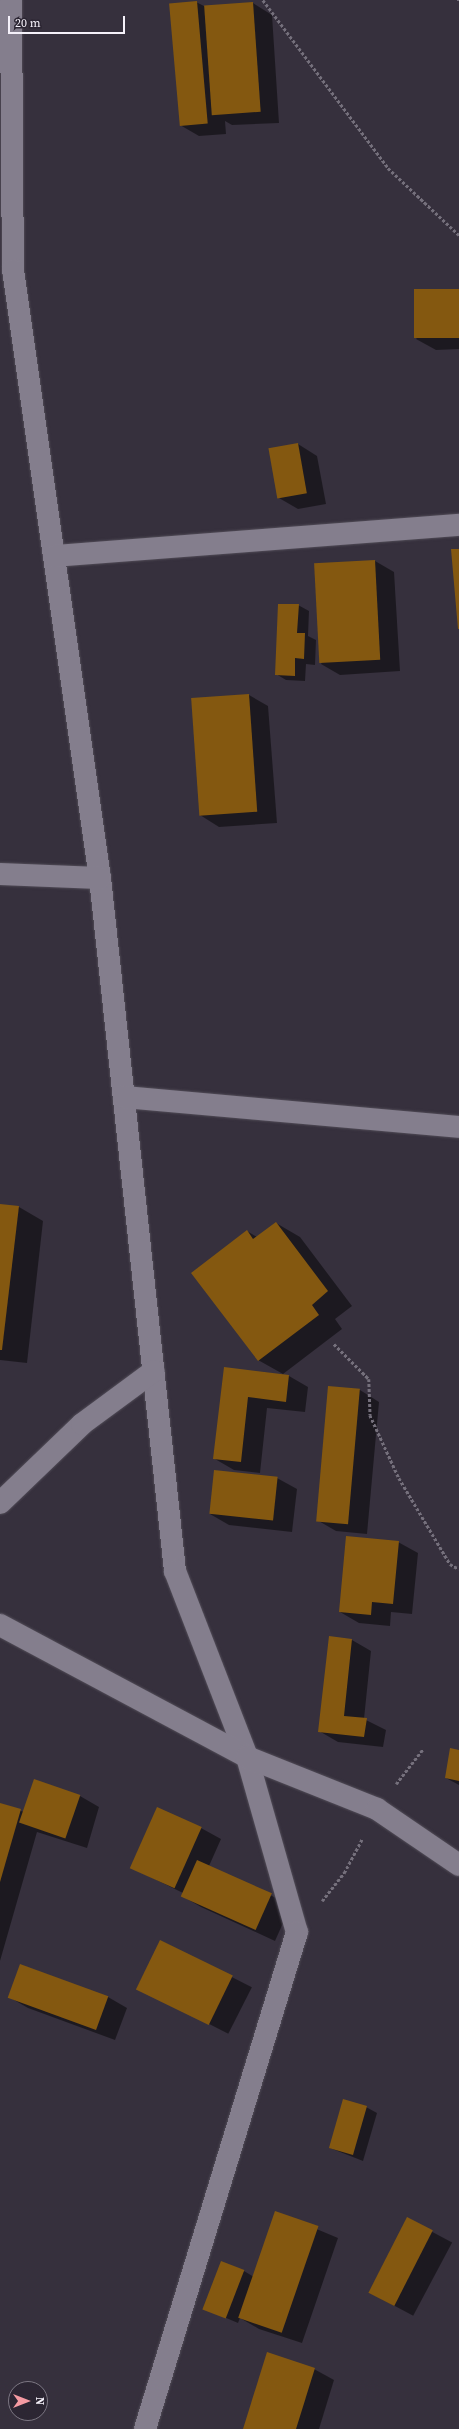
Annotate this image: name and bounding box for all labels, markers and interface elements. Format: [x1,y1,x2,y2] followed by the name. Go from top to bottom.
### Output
[10,8,127,34] scale bar
[15,15,41,31] text: 20 m
[8,2381,48,2421] north arrow
[32,2397,47,2405] text: N

